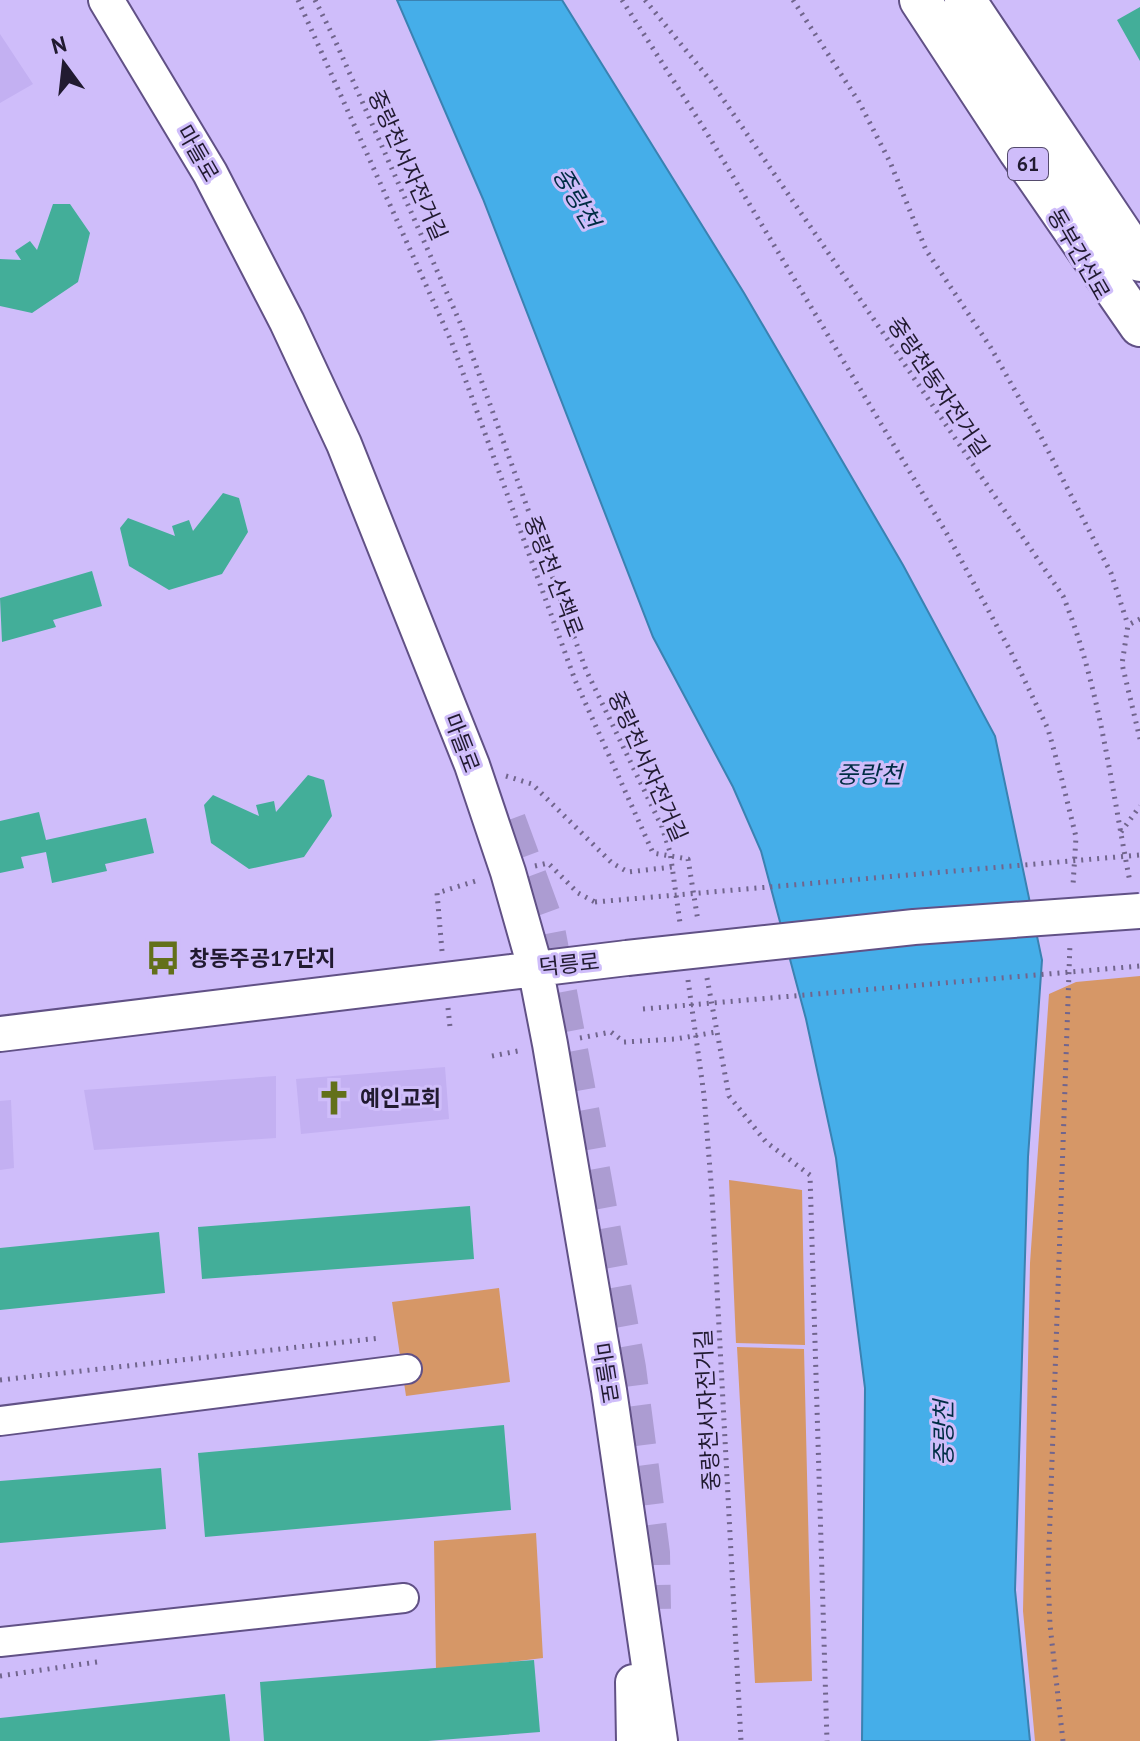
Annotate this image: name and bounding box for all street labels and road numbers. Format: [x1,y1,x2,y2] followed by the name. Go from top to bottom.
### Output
[362,85,454,245] street label: 중랑천서자전거길
[171,120,225,186] street label: 마들로
[1008,148,1048,180] road number: 61
[1042,203,1116,305] street label: 동부간선로
[882,312,996,462] street label: 중랑천동자전거길
[518,512,590,640] street label: 중랑천 산책로
[602,686,694,846] street label: 중랑천서자전거길
[438,710,486,776] street label: 마들로
[537,947,601,981] street label: 덕릉로
[689,1328,725,1492] street label: 중랑천서자전거길
[587,1341,625,1405] street label: 마들로

